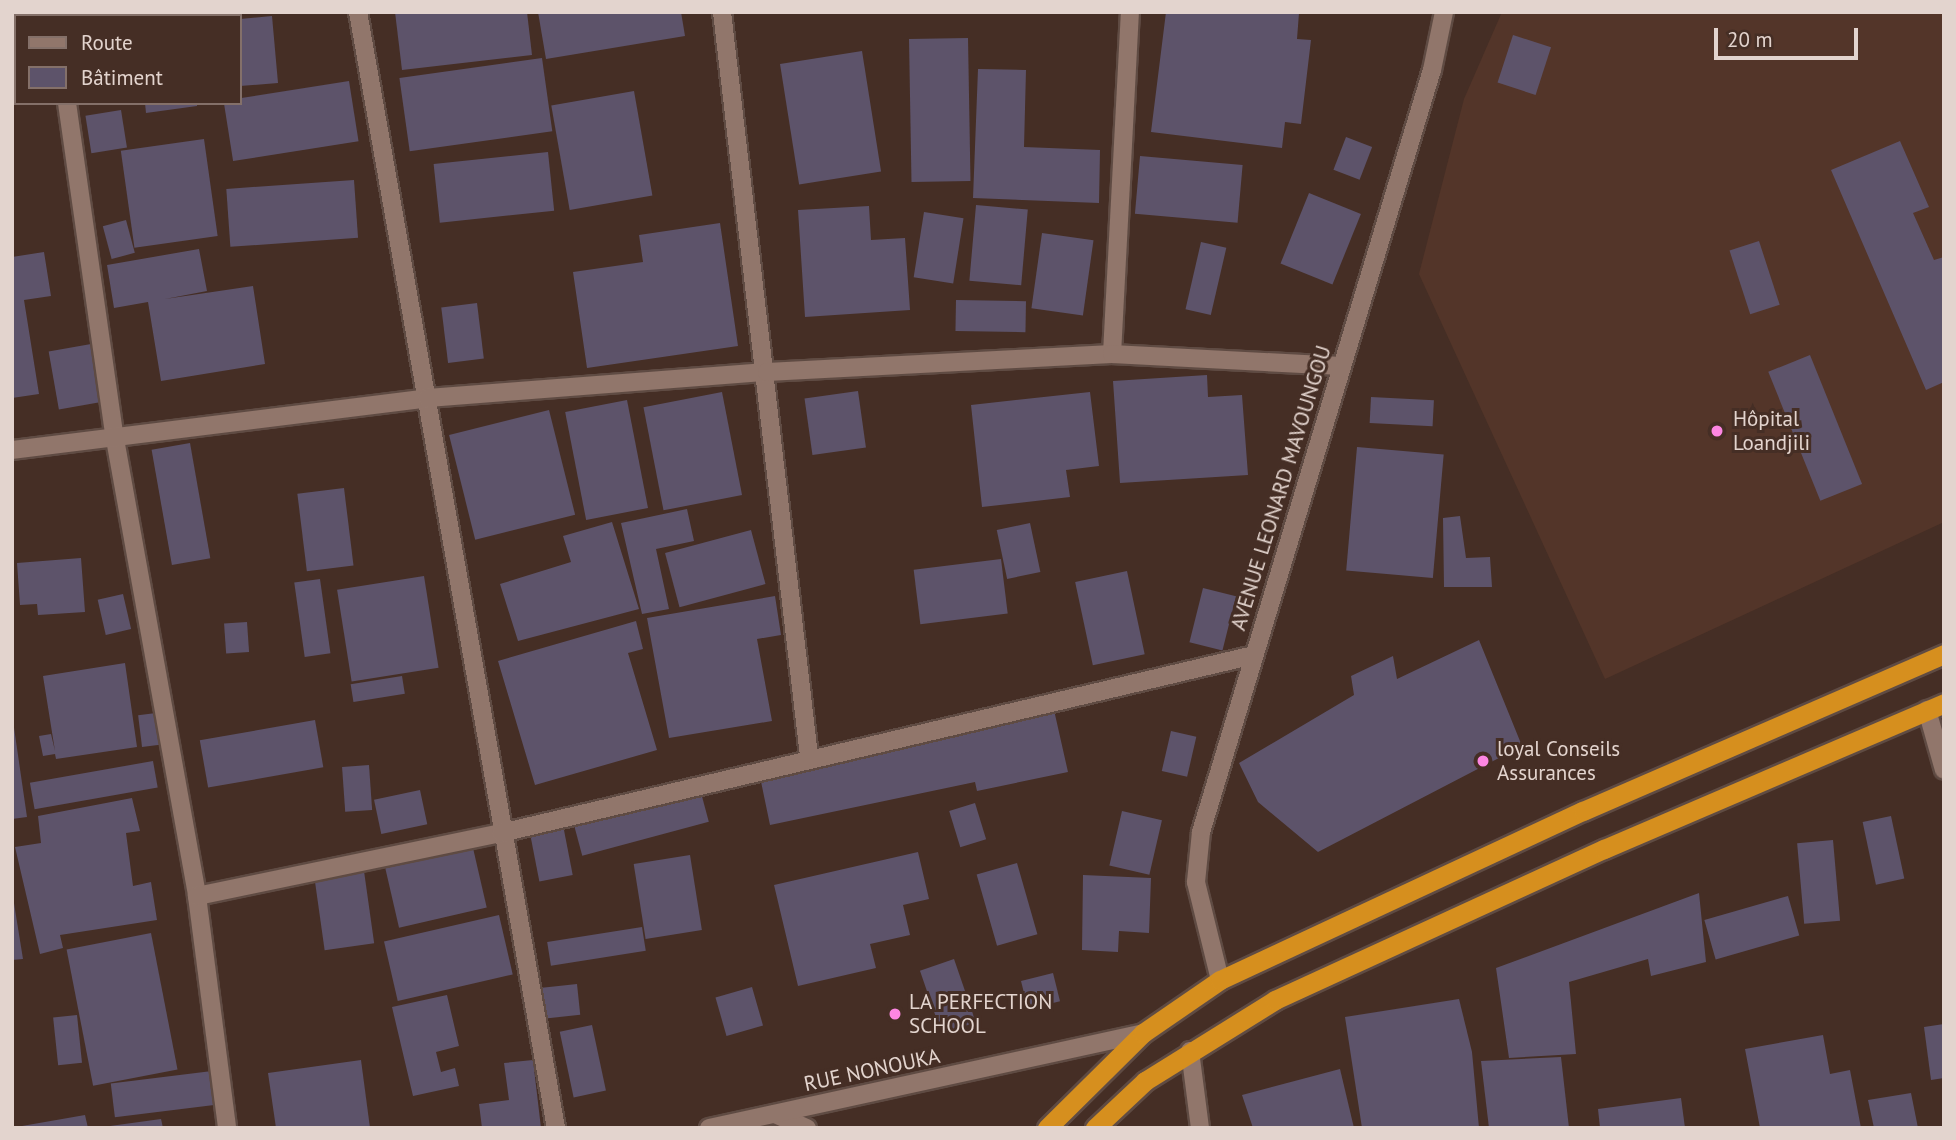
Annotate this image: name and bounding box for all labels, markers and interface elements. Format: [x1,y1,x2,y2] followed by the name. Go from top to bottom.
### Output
[14,14,242,105] legend
[1718,14,1862,58] scale bar
[1727,26,1773,53] text: 20 m
[81,29,133,56] text: Route
[81,64,163,91] text: Bâtiment
[1226,343,1336,633] street label: AVENUE LEONARD MAVOUNGOU
[1733,406,1810,456] place label: Hôpital Loandjili
[1707,421,1727,441] marker: Hôpital Loandjili
[1497,736,1620,786] place label: loyal Conseils Assurances
[1475,753,1491,769] marker: loyal Conseils Assurances
[909,989,1053,1039] place label: LA PERFECTION SCHOOL
[887,1006,903,1022] marker: LA PERFECTION SCHOOL
[802,1043,942,1097] street label: RUE NONOUKA

